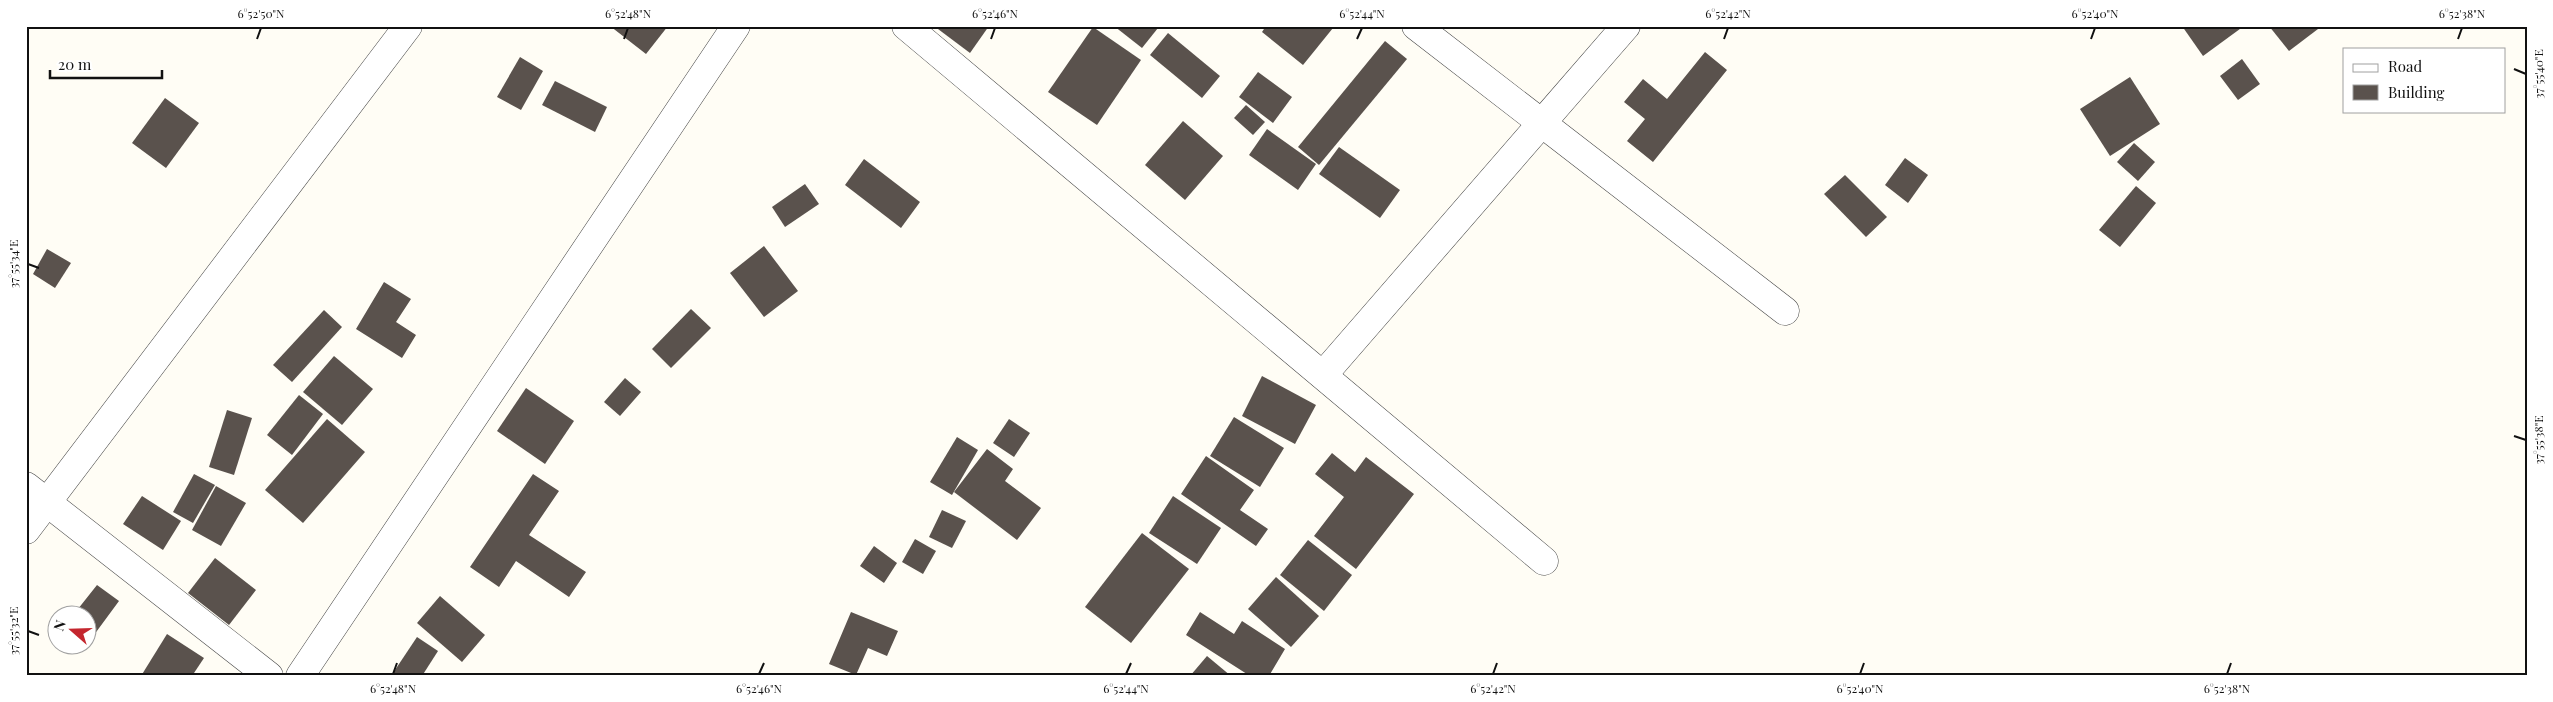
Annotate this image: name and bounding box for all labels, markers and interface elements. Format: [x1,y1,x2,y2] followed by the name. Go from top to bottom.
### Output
[237,5,285,21] text: 6°52'50"N
[605,5,652,21] text: 6°52'48"N
[972,5,1019,21] text: 6°52'46"N
[1339,5,1385,21] text: 6°52'44"N
[1705,5,1751,21] text: 6°52'42"N
[2071,5,2119,21] text: 6°52'40"N
[2439,5,2486,21] text: 6°52'38"N
[50,48,162,80] scale bar
[2343,48,2506,112] legend
[2530,49,2546,99] text: 37°55'40"E
[58,54,92,74] text: 20 m
[2388,56,2422,76] text: Road
[2388,82,2445,102] text: Building
[5,240,21,288] text: 37°55'34"E
[2530,415,2546,465] text: 37°55'38"E
[48,604,98,654] north arrow
[5,607,21,655] text: 37°55'32"E
[49,617,70,633] text: N
[370,680,417,696] text: 6°52'48"N
[736,680,783,696] text: 6°52'46"N
[1103,680,1149,696] text: 6°52'44"N
[1470,680,1516,696] text: 6°52'42"N
[1836,680,1884,696] text: 6°52'40"N
[2204,680,2251,696] text: 6°52'38"N

